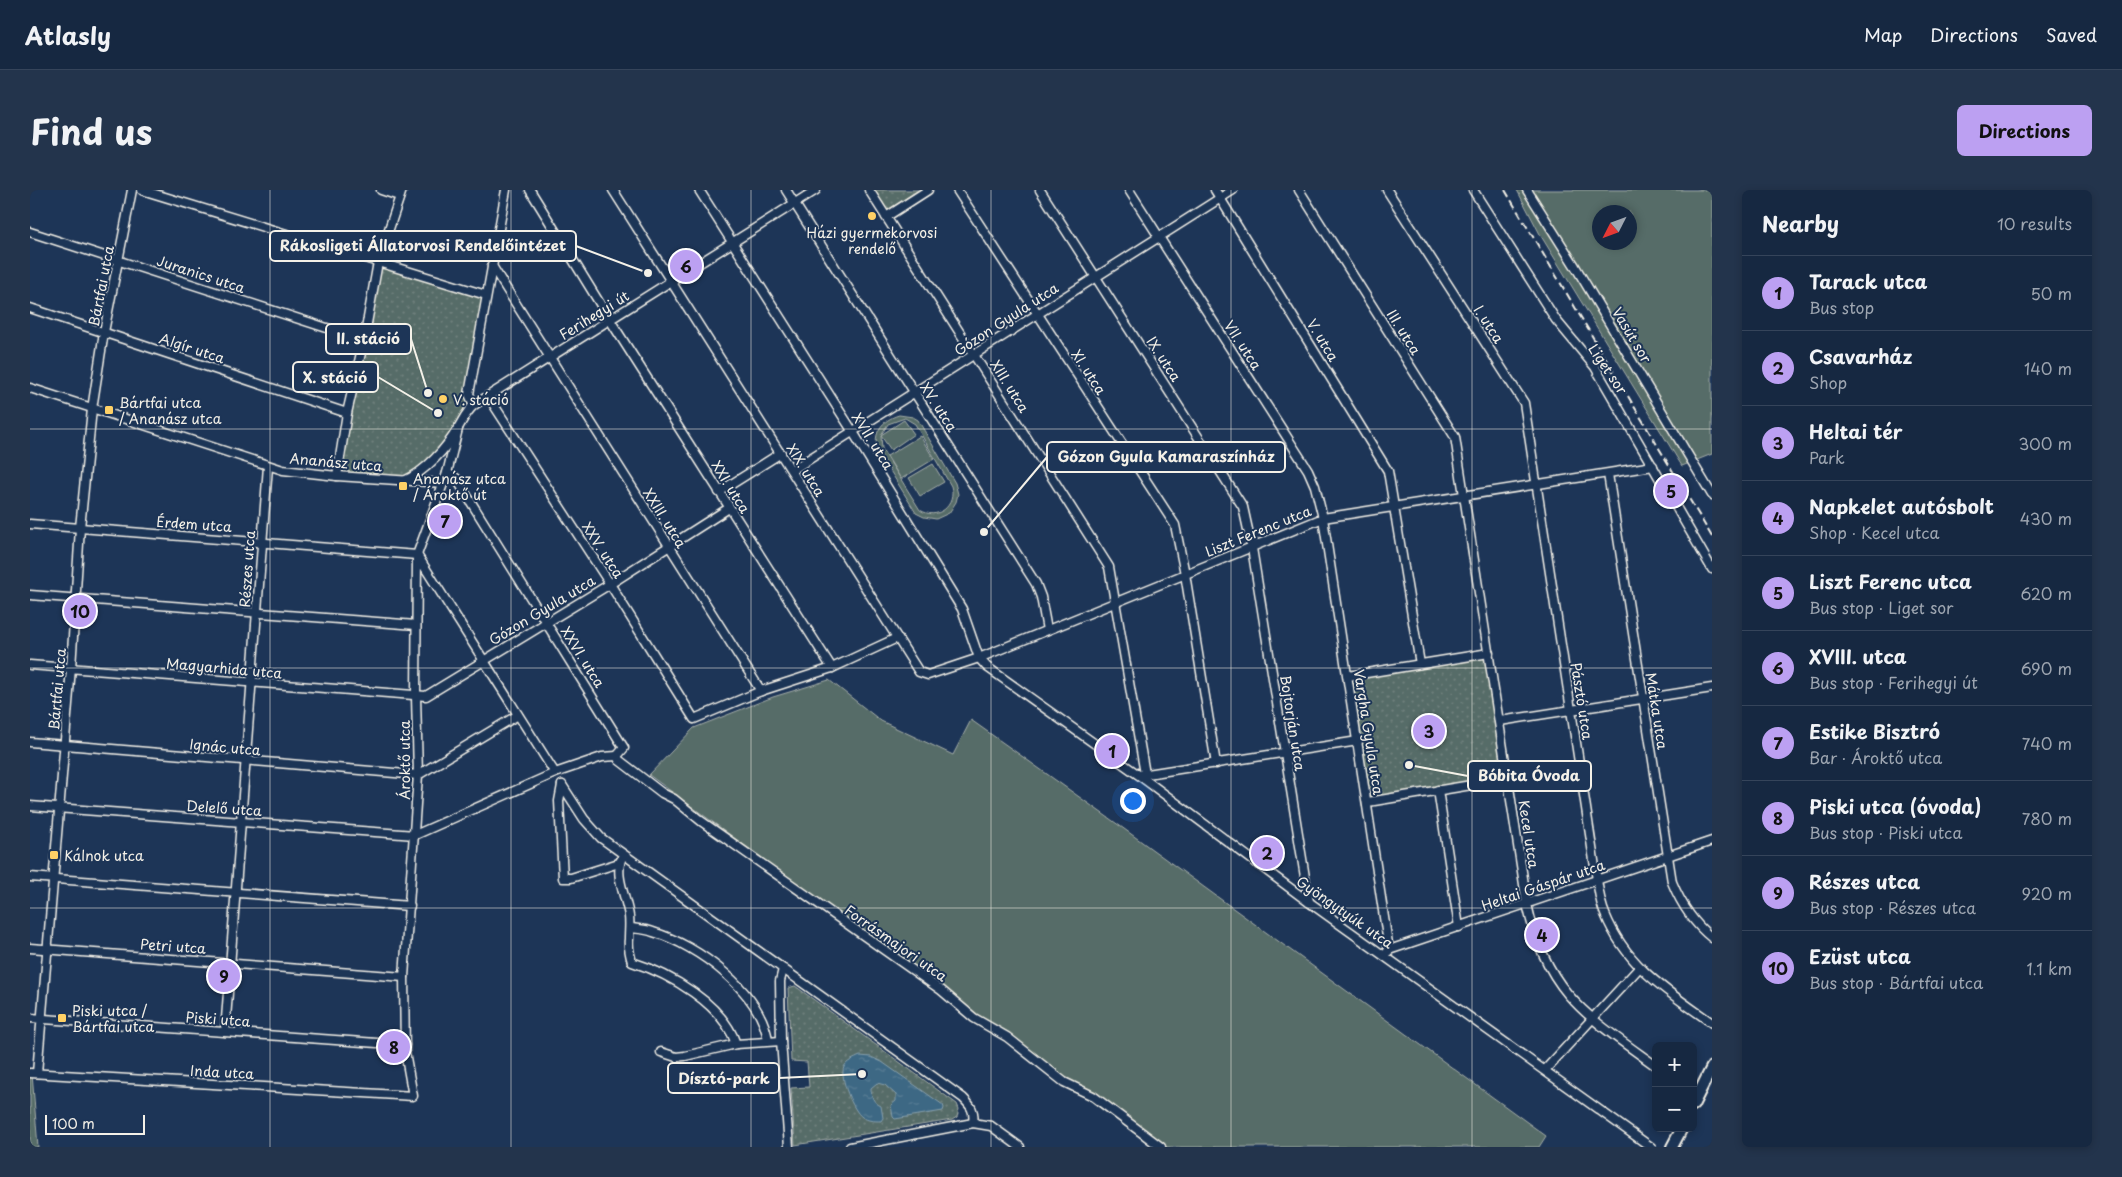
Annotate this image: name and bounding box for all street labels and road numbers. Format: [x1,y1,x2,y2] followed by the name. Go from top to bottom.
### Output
[83,243,119,328] street label: Bártfai utca
[154,250,248,298] street label: Juranics utca
[950,277,1063,361] street label: Gózon Gyula utca
[555,285,633,345] street label: Ferihegyi út
[1469,301,1509,347] street label: I. utca
[1607,303,1657,367] street label: Vasút sor
[1382,305,1426,359] street label: III. utca
[1302,315,1344,366] street label: V. utca
[1219,316,1267,374] street label: VII. utca
[157,328,228,369] street label: Algír utca
[1142,332,1187,386] street label: IX. utca
[1583,340,1633,399] street label: Liget sor
[1067,345,1112,399] street label: XI. utca
[986,356,1035,417] street label: XIII. utca
[915,378,963,436] street label: XV. utca
[847,408,899,474] street label: XVII. utca
[781,439,831,501] street label: XIX. utca
[289,448,383,477] street label: Ananász utca
[707,457,756,518] street label: XXI. utca
[638,484,692,552] street label: XXIII. utca
[1202,500,1314,562] street label: Liszt Ferenc utca
[156,511,233,537] street label: Érdem utca
[577,518,629,583] street label: XXV. utca
[234,529,260,608] street label: Részes utca
[485,570,599,650] street label: Gózon Gyula utca
[556,622,610,692] street label: XXVI. utca
[43,647,71,731] street label: Bártfai utca
[165,652,283,684] street label: Magyarhida utca
[1566,661,1598,741] street label: Pásztó utca
[1349,668,1389,796] street label: Vargha Gyula utca
[1641,671,1673,751] street label: Mátka utca
[1275,674,1311,773] street label: Bojtorján utca
[394,720,415,800] street label: Ároktő utca
[188,733,262,761] street label: Ignác utca
[185,795,263,821] street label: Delelő utca
[1513,798,1545,870] street label: Kecel utca
[1478,854,1608,916] street label: Heltai Gáspár utca
[1292,871,1398,954] street label: Gyöngytyúk utca
[840,900,952,986] street label: Forrásmajori utca
[139,933,207,959] street label: Petri utca
[185,1006,251,1032] street label: Piski utca
[189,1060,255,1084] street label: Inda utca

